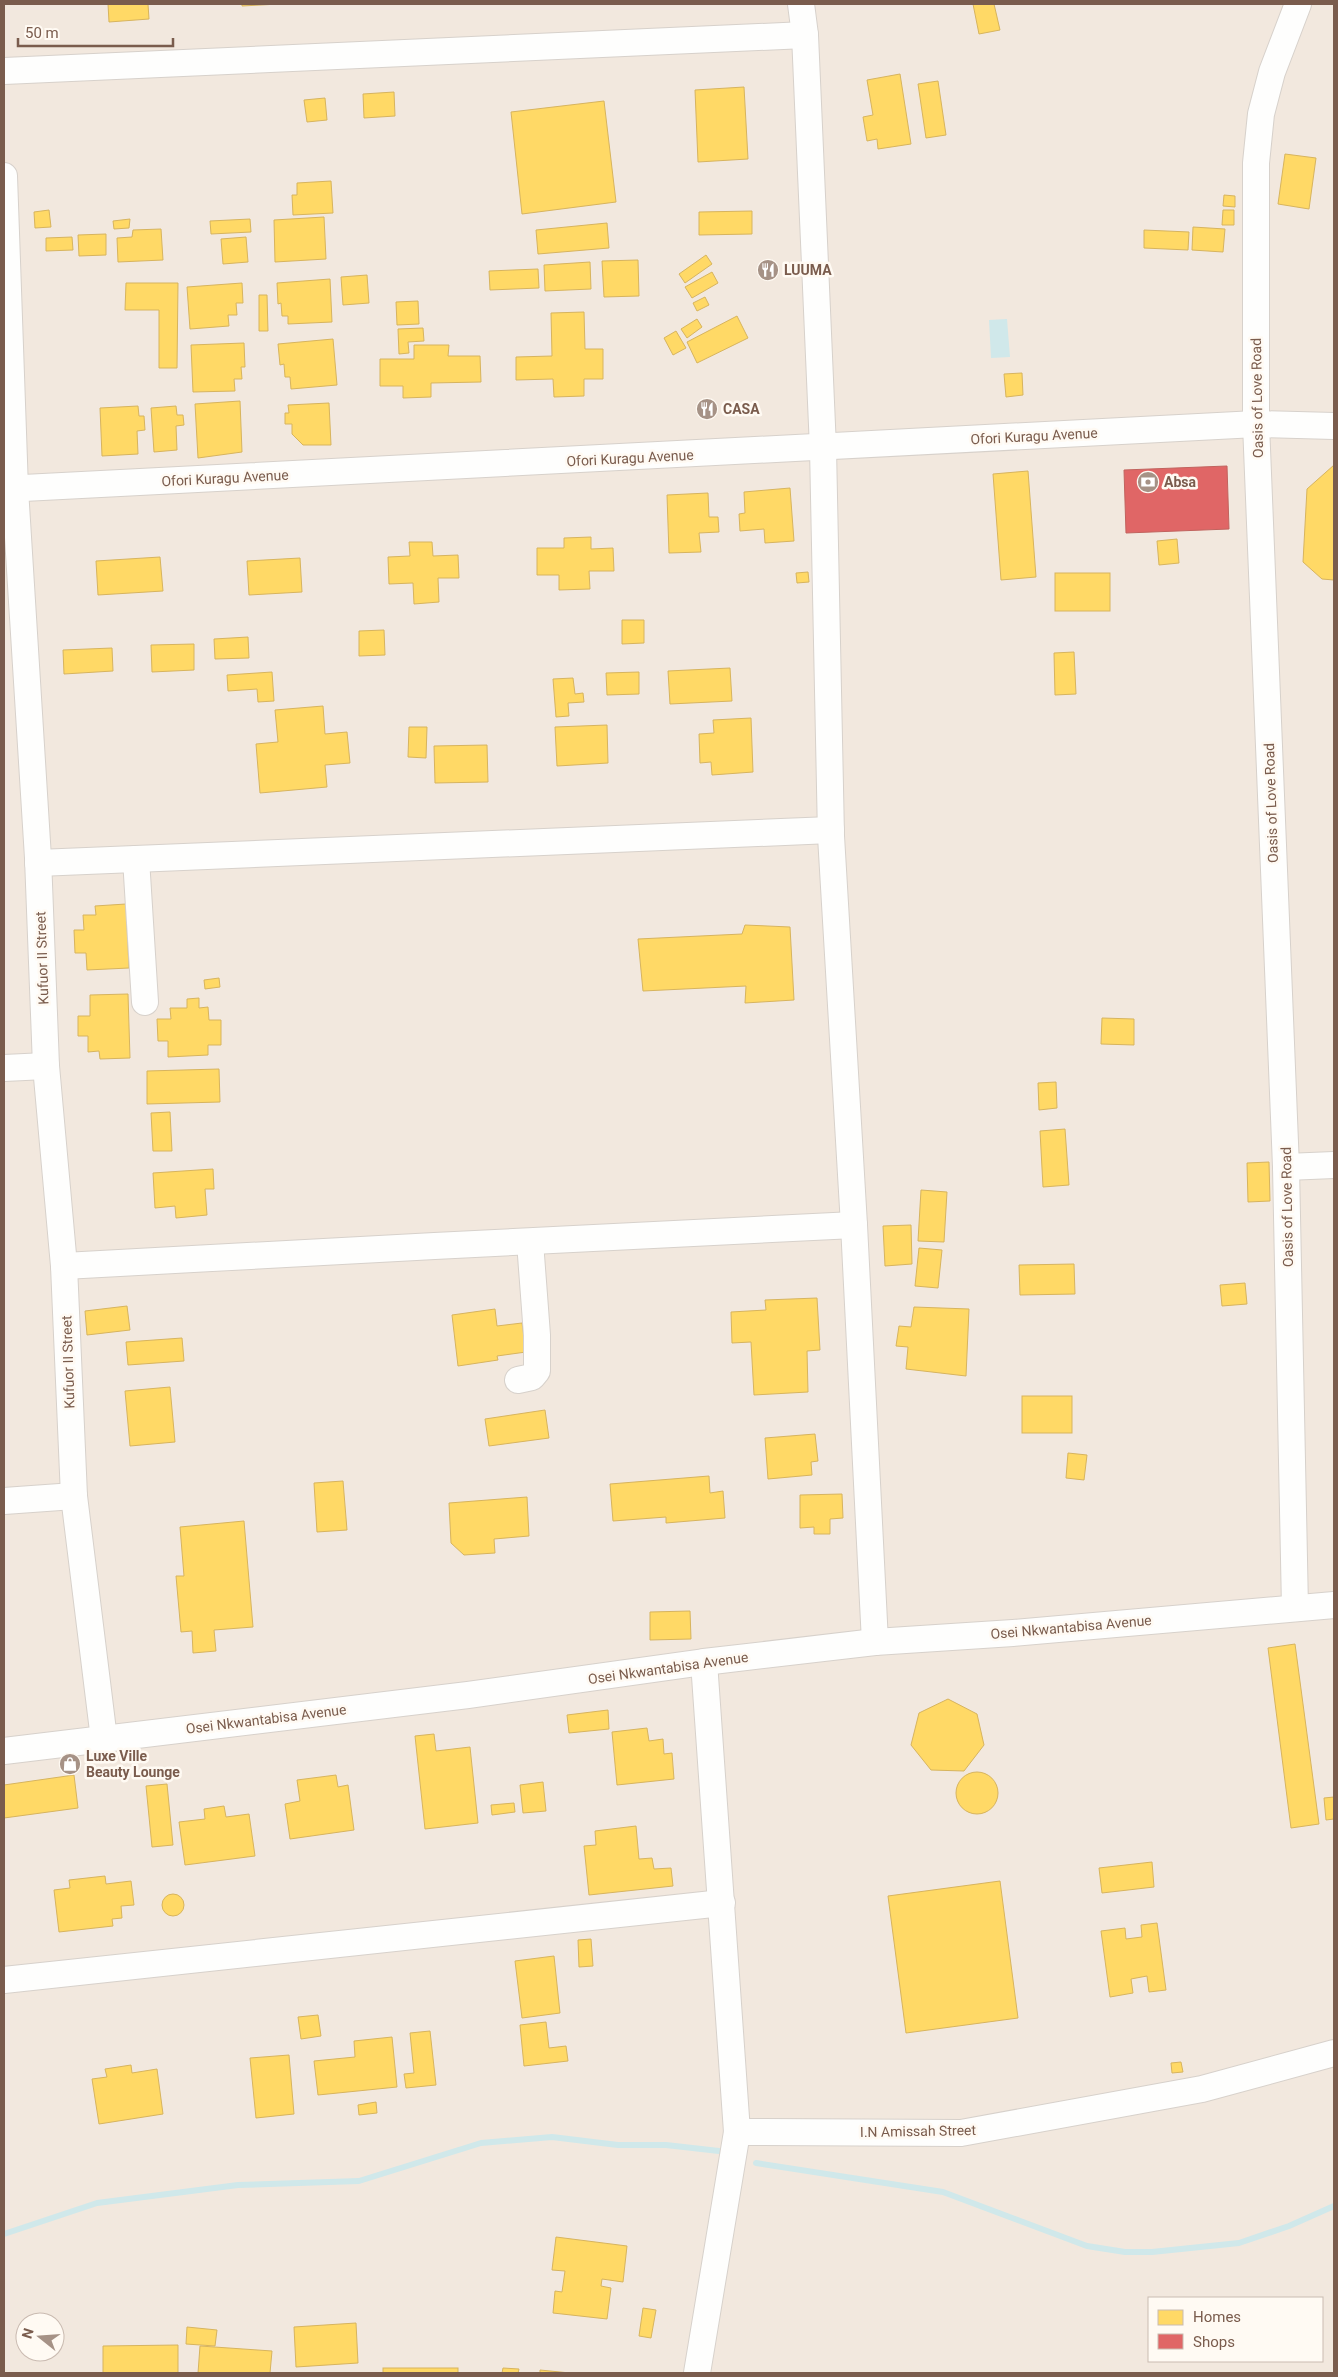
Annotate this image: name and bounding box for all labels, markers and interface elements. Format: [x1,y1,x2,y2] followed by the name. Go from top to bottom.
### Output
[18,15,172,47] scale bar
[25,24,59,42] text: 50 m
[756,258,780,282] restaurant icon: LUUMA
[784,262,832,278] place label: LUUMA
[1248,338,1266,458] street label: Oasis of Love Road
[695,397,719,421] restaurant icon: CASA
[723,401,760,417] place label: CASA
[970,425,1098,447] street label: Ofori Kuragu Avenue
[566,447,694,469] street label: Ofori Kuragu Avenue
[161,467,289,489] street label: Ofori Kuragu Avenue
[1136,470,1160,494] bank icon: Absa
[1164,474,1196,490] place label: Absa
[1261,743,1281,863] street label: Oasis of Love Road
[32,911,52,1005] street label: Kufuor II Street
[1278,1147,1296,1267] street label: Oasis of Love Road
[58,1315,78,1409] street label: Kufuor II Street
[990,1612,1152,1642] street label: Osei Nkwantabisa Avenue
[587,1649,749,1687] street label: Osei Nkwantabisa Avenue
[185,1701,347,1737] street label: Osei Nkwantabisa Avenue
[86,1748,180,1780] place label: Luxe Ville Beauty Lounge
[58,1752,82,1776] shop icon: Luxe Ville Beauty Lounge
[860,2122,977,2140] street label: I.N Amissah Street
[1148,2297,1323,2362] legend
[1193,2308,1241,2326] text: Homes
[15,2312,65,2362] north arrow
[18,2326,37,2340] text: N
[1193,2333,1235,2351] text: Shops

